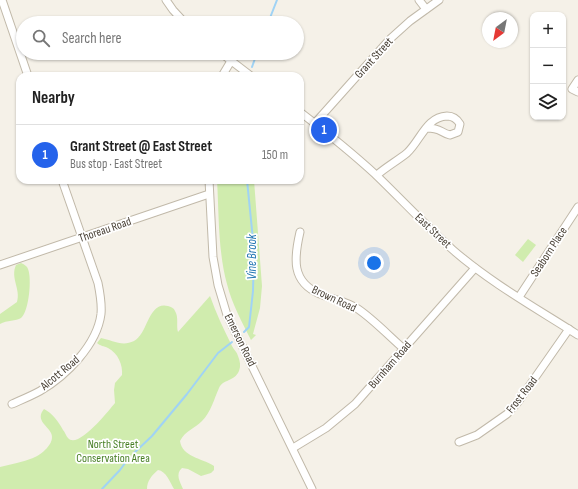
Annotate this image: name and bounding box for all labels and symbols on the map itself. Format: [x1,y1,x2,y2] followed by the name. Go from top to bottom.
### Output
[482,12,518,48] north arrow
[352,34,397,82] street label: Grant Street
[311,115,337,145] pin: 1
[412,210,455,252] street label: East Street
[77,214,133,246] street label: Thoreau Road
[527,224,571,280] street label: Seaborn Place
[244,233,260,280] water label: Vine Brook
[364,253,384,273] your location
[309,282,359,316] street label: Brown Road
[221,311,259,369] street label: Emerson Road
[365,338,415,392] street label: Burnham Road
[37,352,83,394] street label: Alcott Road
[503,374,541,416] street label: Frost Road
[76,437,150,466] park label: North Street Conservation Area

